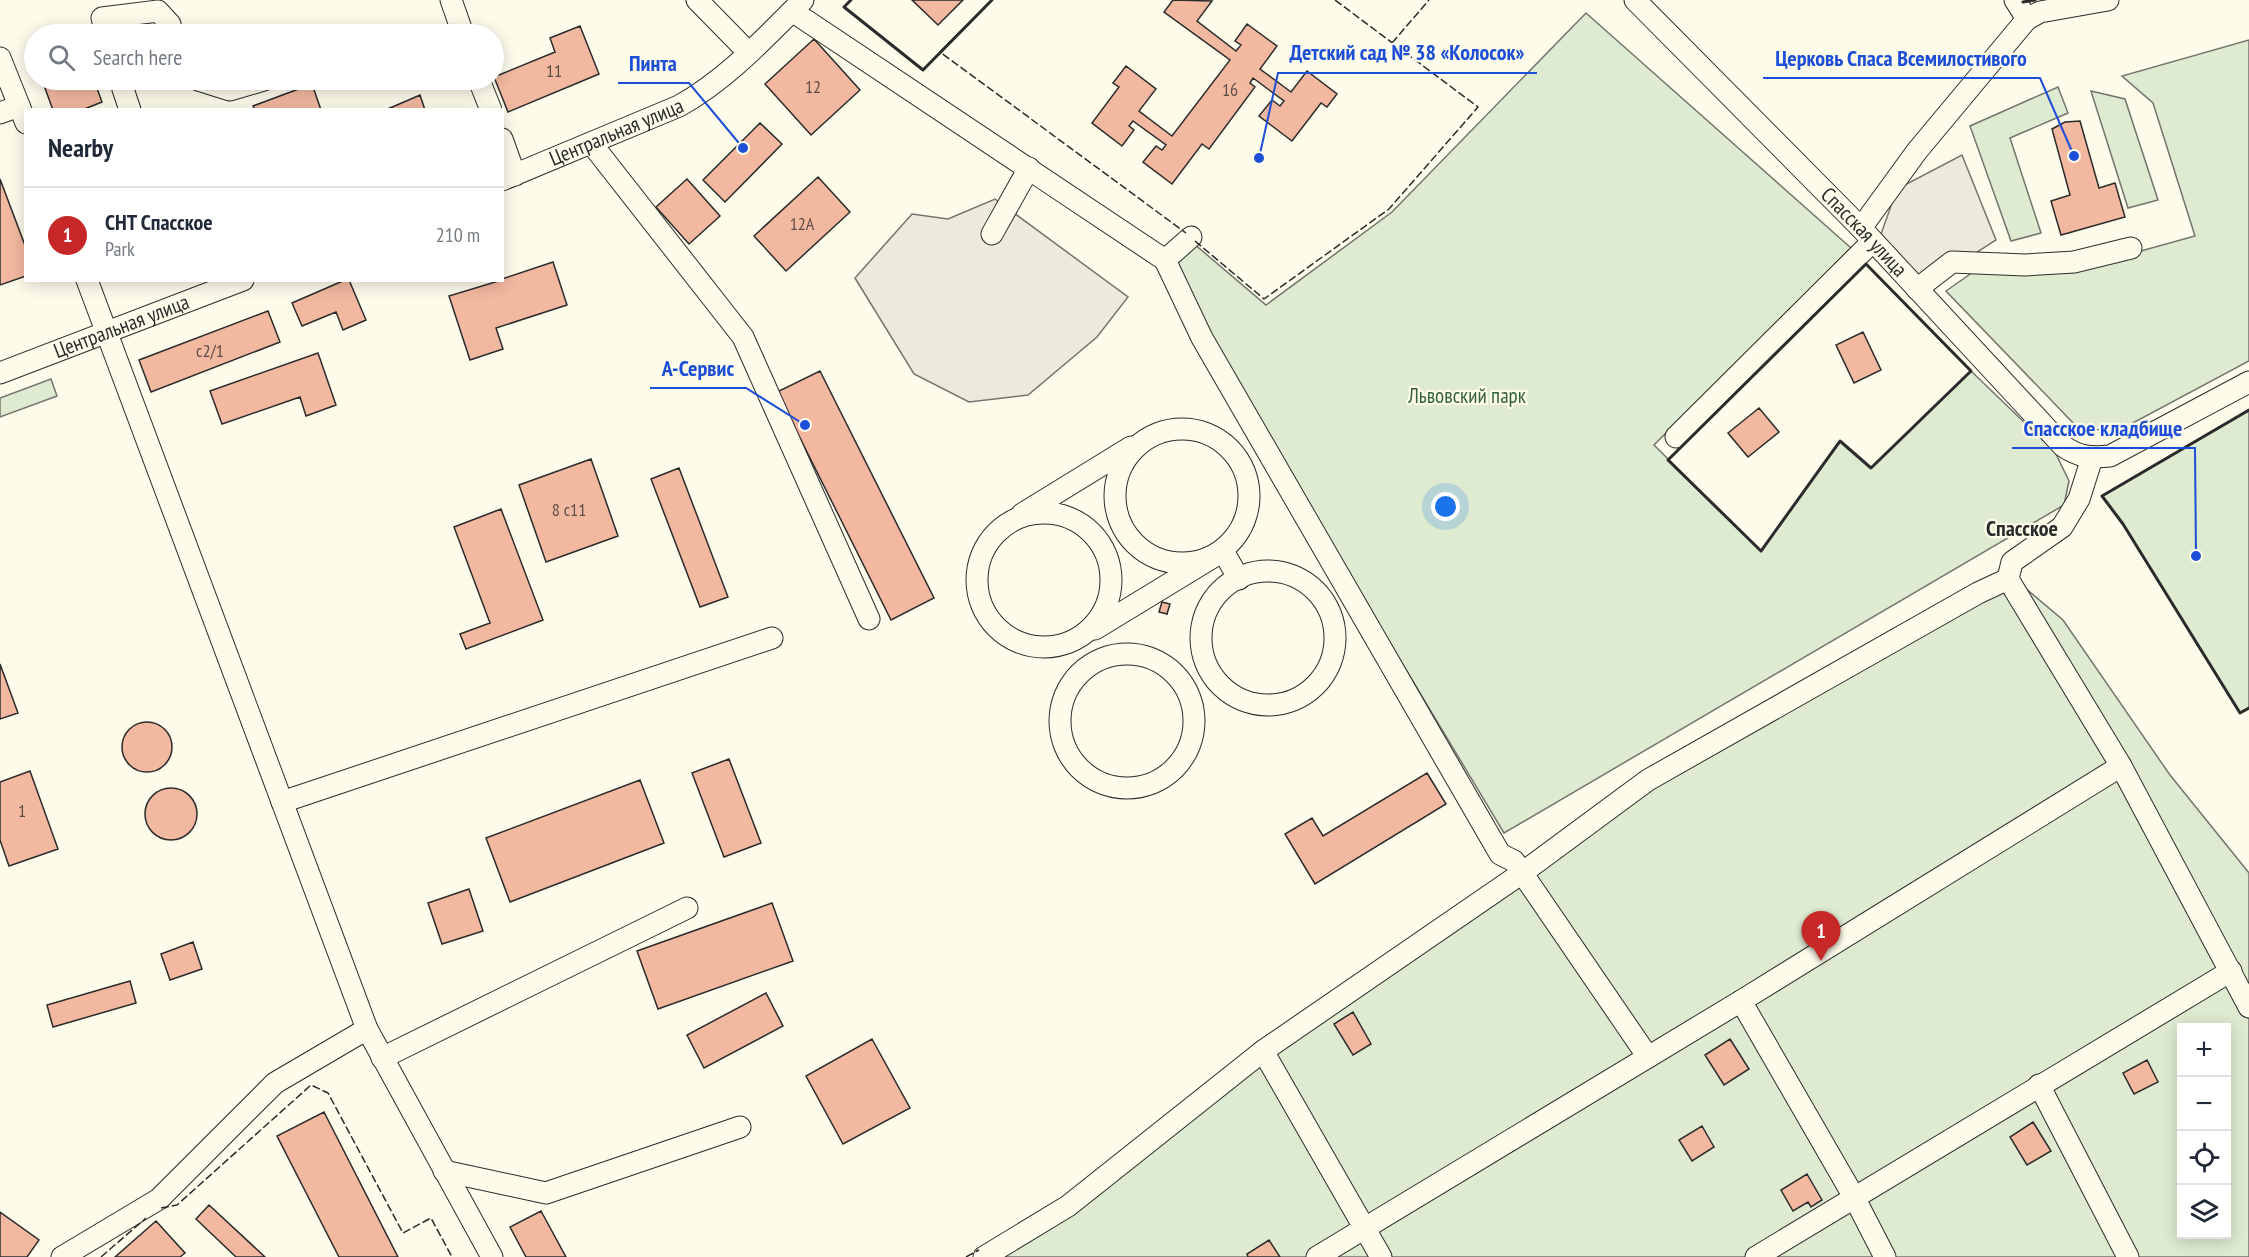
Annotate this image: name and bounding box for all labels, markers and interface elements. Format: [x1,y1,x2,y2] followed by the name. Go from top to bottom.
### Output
[24,24,504,90] search box
[1278,33,1537,73] callout: Детский сад № 38 «Колосок»
[1290,38,1525,66] text: Детский сад № 38 «Колосок»
[1763,38,2040,78] callout: Церковь Спаса Всемилостивого
[45,41,78,74] icon: search
[93,43,182,71] text: Search here
[618,43,689,83] callout: Пинта
[1775,44,2027,72] text: Церковь Спаса Всемилостивого
[629,49,677,77] text: Пинта
[546,59,562,82] house number: 11
[805,75,821,98] house number: 12
[1222,78,1238,101] house number: 16
[545,92,687,172] street label: Центральная улица
[48,131,113,164] text: Nearby
[1815,181,1913,282] street label: Спасская улица
[105,208,213,236] text: СНТ Спасское
[790,212,815,235] house number: 12А
[63,222,72,248] text: 1
[436,222,480,248] text: 210 m
[105,236,135,262] text: Park
[50,288,193,364] street label: Центральная улица
[196,339,224,362] house number: с2/1
[650,348,746,388] callout: A-Сервис
[661,354,734,382] text: A-Сервис
[1407,382,1526,409] park label: Львовский парк
[2012,408,2195,448] callout: Спасское кладбище
[2024,414,2182,442] text: Спасское кладбище
[1431,492,1460,521] your location
[552,498,586,521] house number: 8 с11
[1986,514,2058,542] district label: Спасское
[18,799,26,822] house number: 1
[1802,912,1840,961] pin: 1
[2177,1023,2231,1239] map controls
[2177,1023,2231,1077] button: +
[2177,1077,2231,1131] button: −
[2177,1131,2231,1185] button: locate
[2177,1185,2231,1239] button: layers

